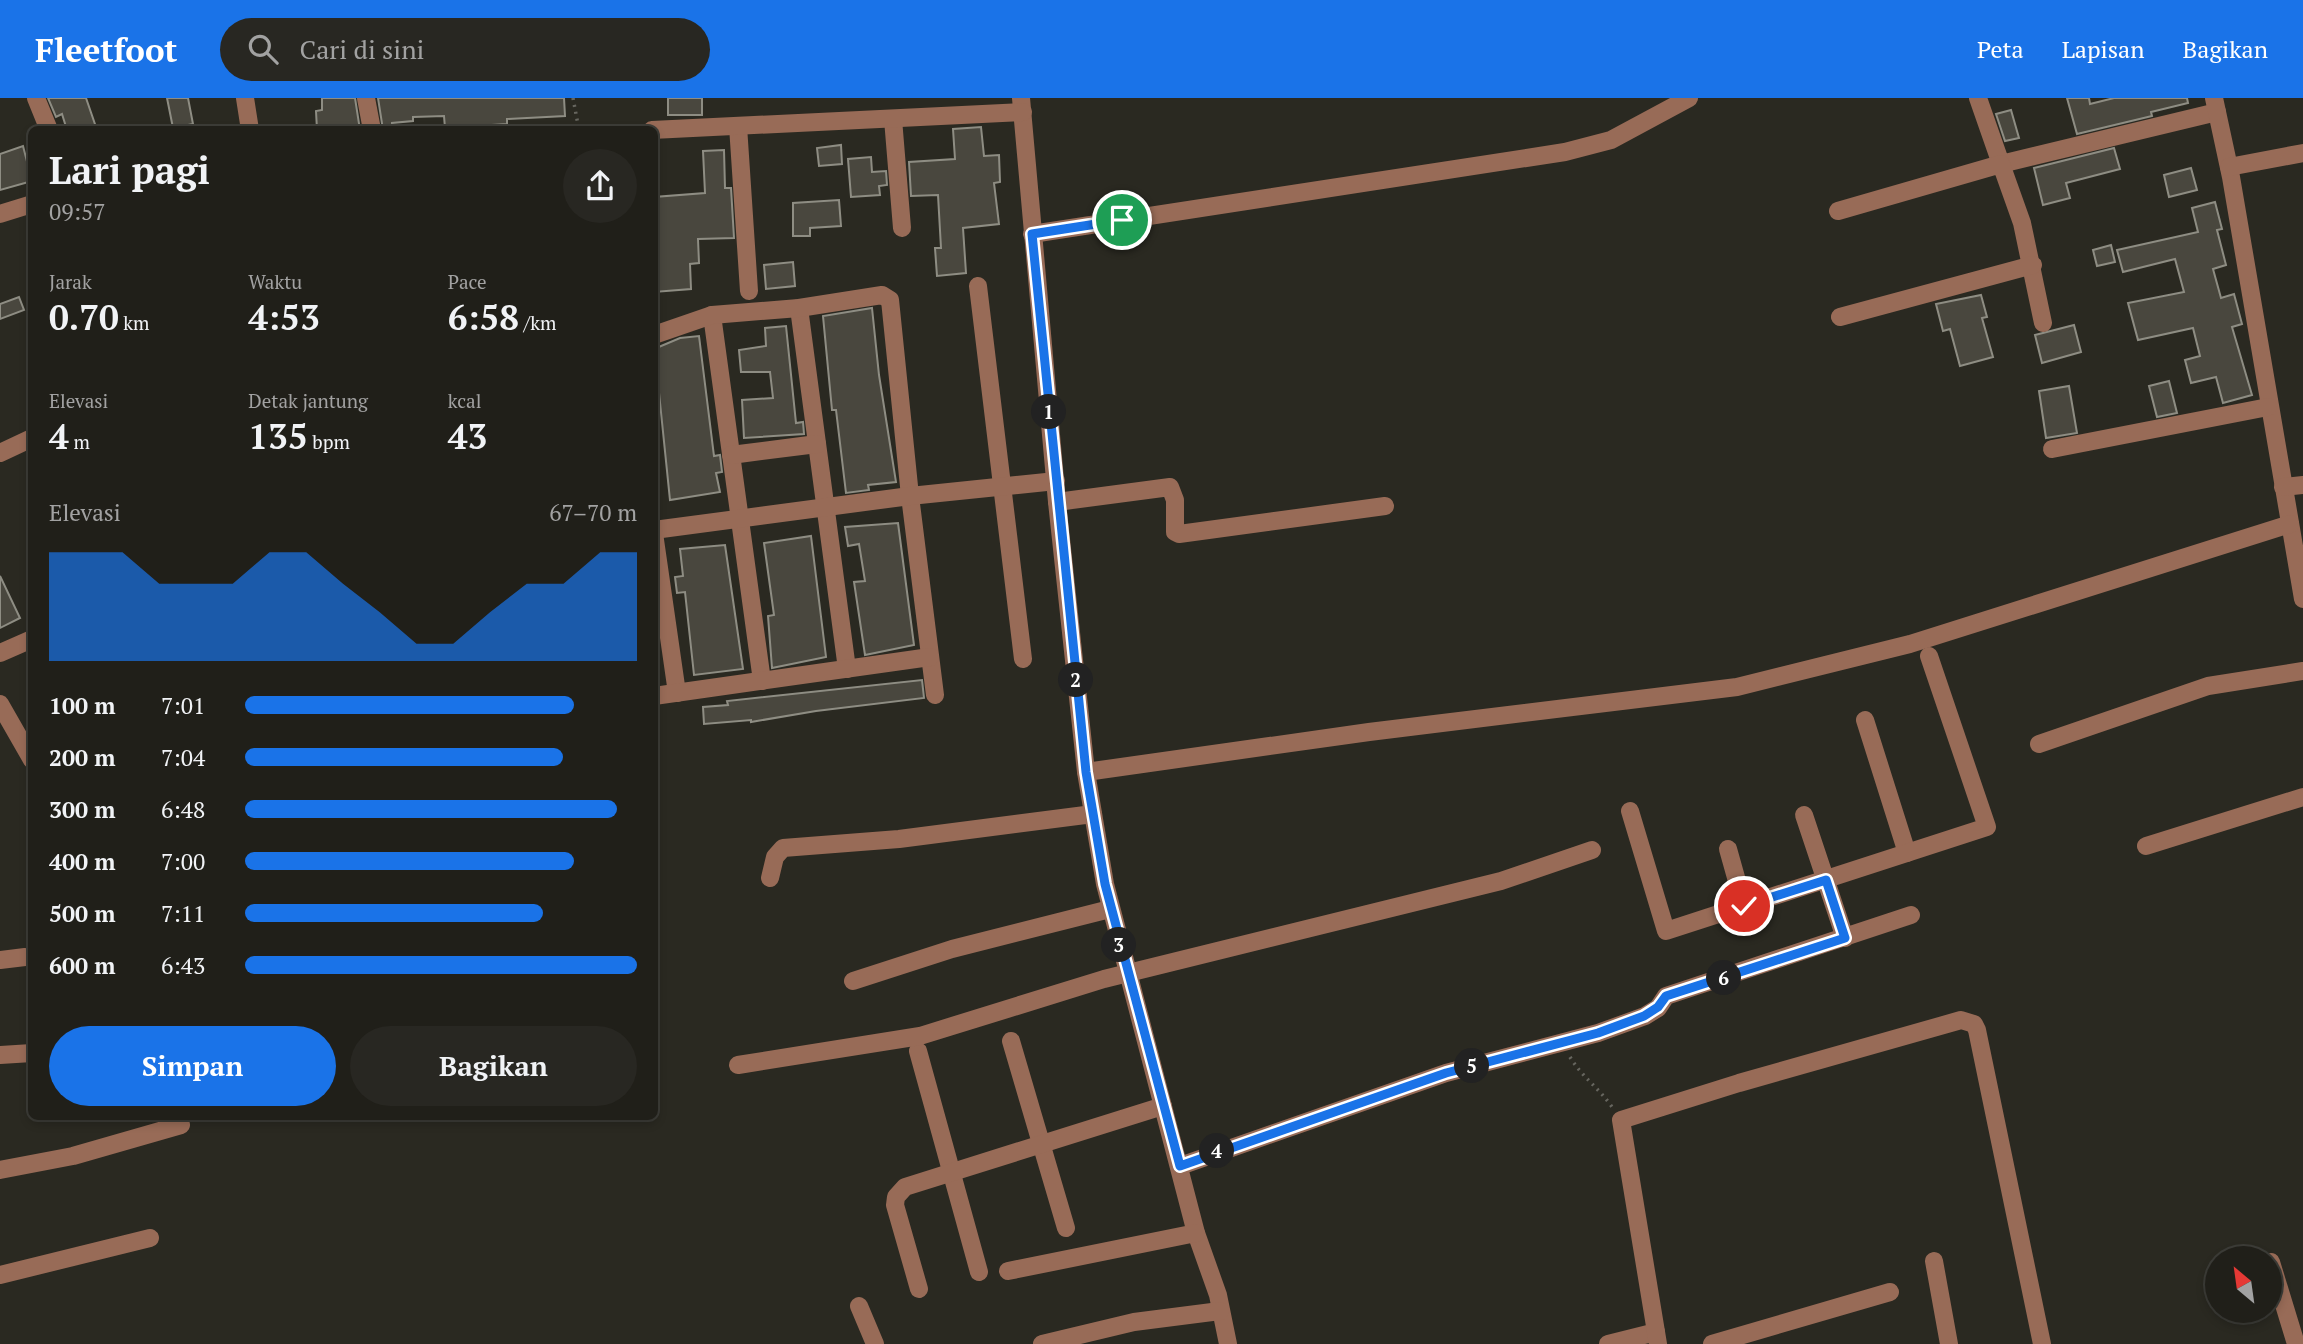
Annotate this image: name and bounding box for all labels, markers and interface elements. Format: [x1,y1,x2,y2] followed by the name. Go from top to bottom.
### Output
[220,18,710,81] search box
[35,28,178,71] text: Fleetfoot
[244,30,282,68] icon: search
[300,32,424,66] text: Cari di sini
[1977,33,2024,65] text: Peta
[2062,33,2145,65] text: Lapisan
[2183,33,2268,65] text: Bagikan
[49,145,210,195] text: Lari pagi
[563,149,637,223] button: share
[1092,190,1152,250] pin
[49,196,106,227] text: 09:57
[1103,201,1141,239] icon: arrive
[49,269,92,294] text: Jarak
[248,269,302,294] text: Waktu
[448,269,487,294] text: Pace
[49,294,119,340] text: 0.70
[248,294,320,340] text: 4:53
[448,294,519,340] text: 6:58
[119,310,150,335] text: km
[519,310,556,335] text: /km
[49,388,108,413] text: Elevasi
[248,388,368,413] text: Detak jantung
[448,388,481,413] text: kcal
[1032,394,1066,430] pin: 1
[1043,399,1054,424] text: 1
[49,413,69,459] text: 4
[248,413,308,459] text: 135
[448,413,487,459] text: 43
[69,429,90,454] text: m
[308,429,350,454] text: bpm
[49,497,121,528] text: Elevasi
[549,497,637,528] text: 67–70 m
[1058,662,1094,698] pin: 2
[1070,667,1081,692] text: 2
[49,690,115,721] text: 100 m
[161,690,205,721] text: 7:01
[49,742,115,773] text: 200 m
[161,742,205,773] text: 7:04
[49,794,115,825] text: 300 m
[161,794,205,825] text: 6:48
[49,846,115,877] text: 400 m
[161,846,205,877] text: 7:00
[1714,876,1774,936] pin
[1725,887,1763,925] icon: check
[49,898,115,929] text: 500 m
[161,898,205,929] text: 7:11
[1102,928,1136,962] pin: 3
[1113,932,1124,957] text: 3
[49,950,115,981] text: 600 m
[161,950,205,981] text: 6:43
[1706,960,1742,996] pin: 6
[1718,965,1729,990] text: 6
[49,1026,336,1106] button: Simpan
[350,1026,637,1106] button: Bagikan
[1454,1048,1490,1084] pin: 5
[1466,1053,1477,1078] text: 5
[1200,1134,1234,1168] pin: 4
[1211,1138,1222,1163] text: 4
[2205,1246,2282,1323] north arrow
[2205,1246,2282,1323] map controls

